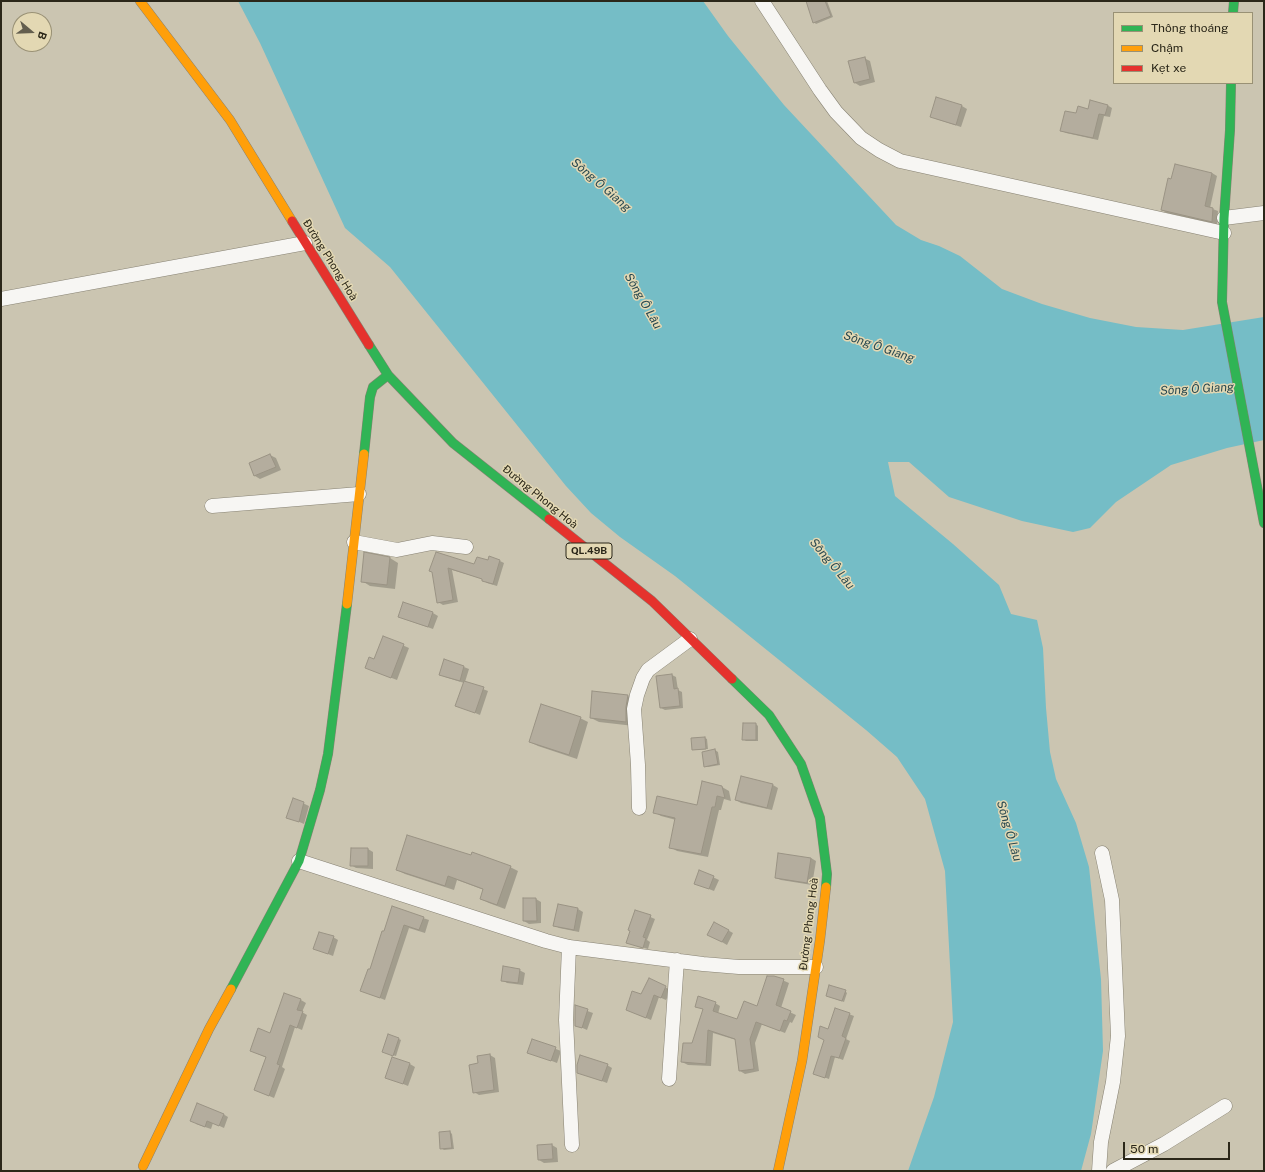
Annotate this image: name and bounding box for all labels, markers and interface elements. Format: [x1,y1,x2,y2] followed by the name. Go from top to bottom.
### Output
[12,12,52,52] north arrow
[1113,12,1253,84] legend
[1151,21,1228,35] text: Thông thoáng
[36,30,49,41] text: B
[1151,41,1183,55] text: Chậm
[1151,61,1186,75] text: Kẹt xe
[568,155,634,215] water label: Sông Ô Giang
[300,217,360,303] street label: Đường Phong Hoà
[621,270,665,332] water label: Sông Ô Lâu
[842,328,916,366] water label: Sông Ô Giang
[1160,380,1234,398] water label: Sông Ô Giang
[500,463,580,531] street label: Đường Phong Hoà
[806,536,858,592] water label: Sông Ô Lâu
[566,543,612,559] road number: QL.49B
[993,799,1025,863] water label: Sông Ô Lâu
[797,877,821,971] street label: Đường Phong Hoà
[1125,1134,1232,1160] scale bar
[1130,1142,1158,1156] text: 50 m

